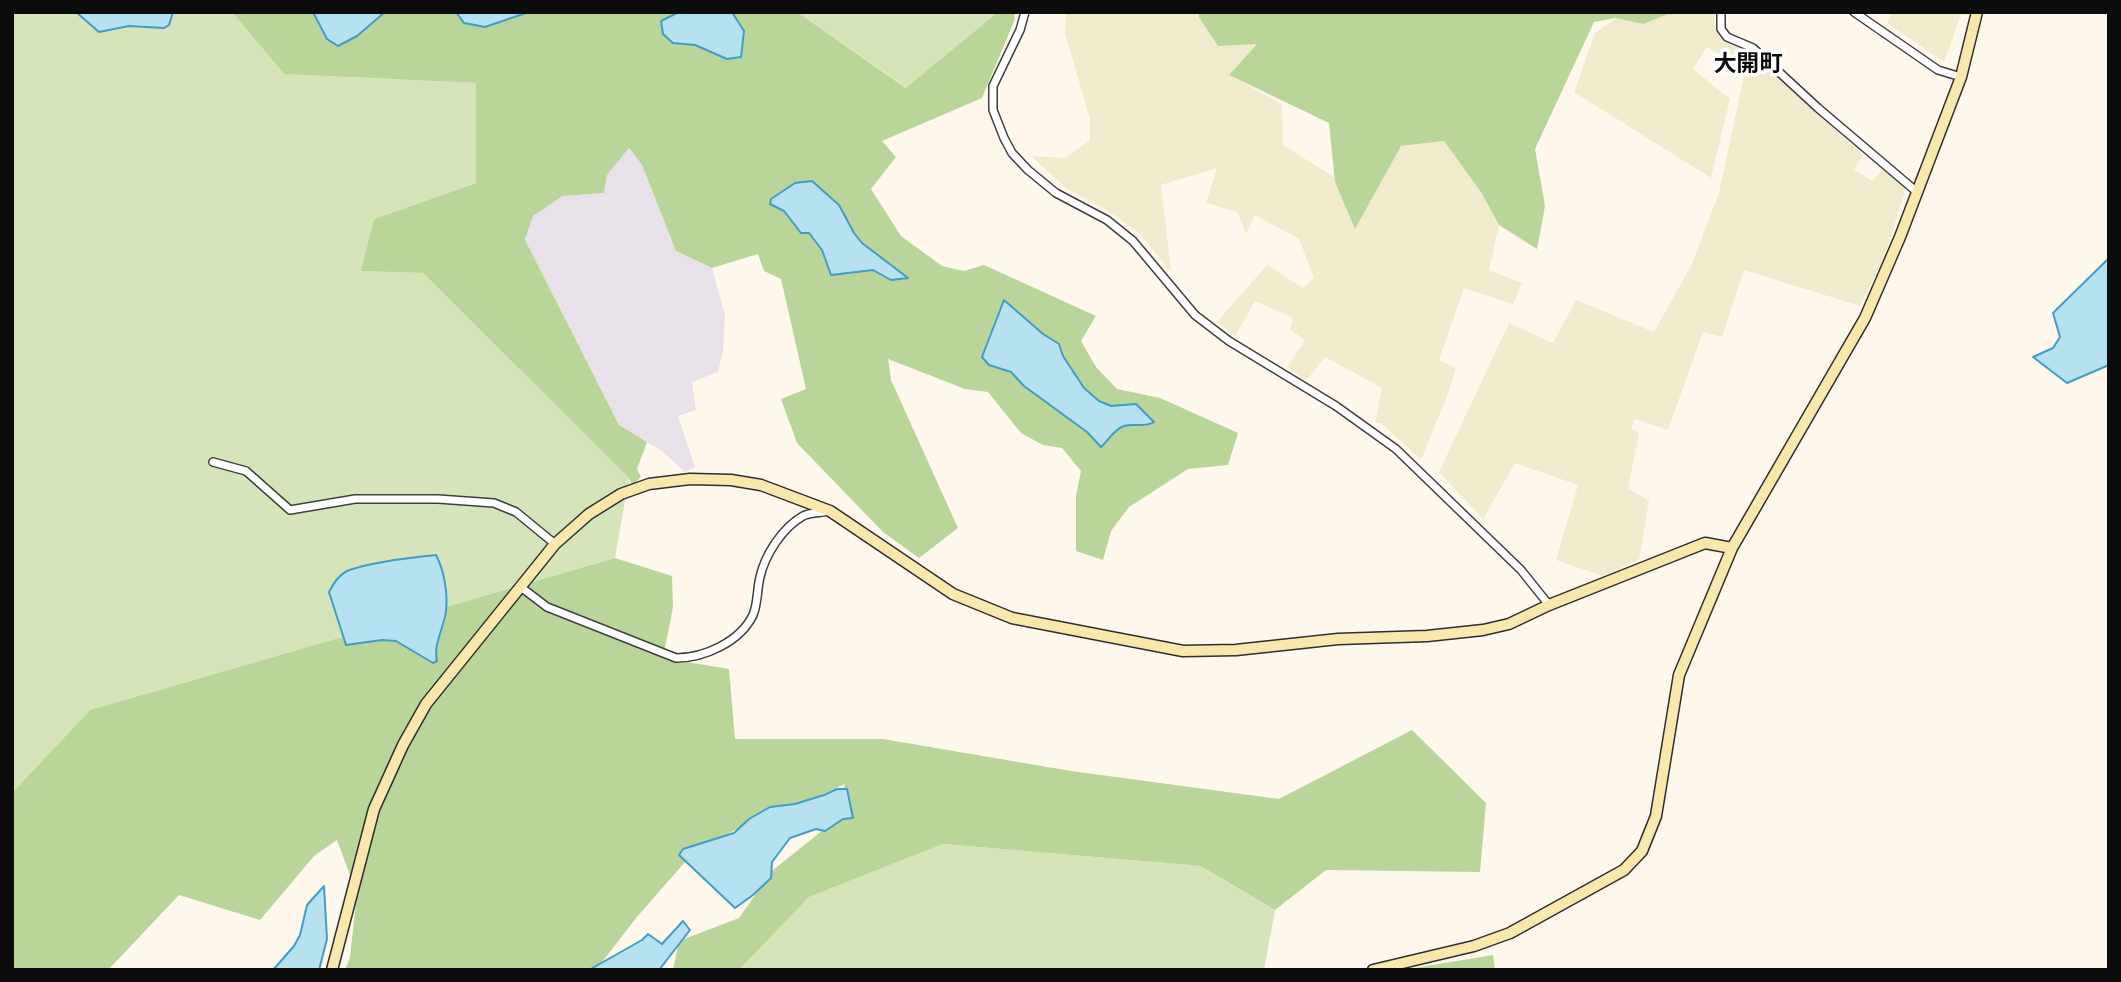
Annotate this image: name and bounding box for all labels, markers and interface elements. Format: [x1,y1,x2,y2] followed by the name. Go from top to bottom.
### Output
[1714,51,1782,79] district label: 大開町

